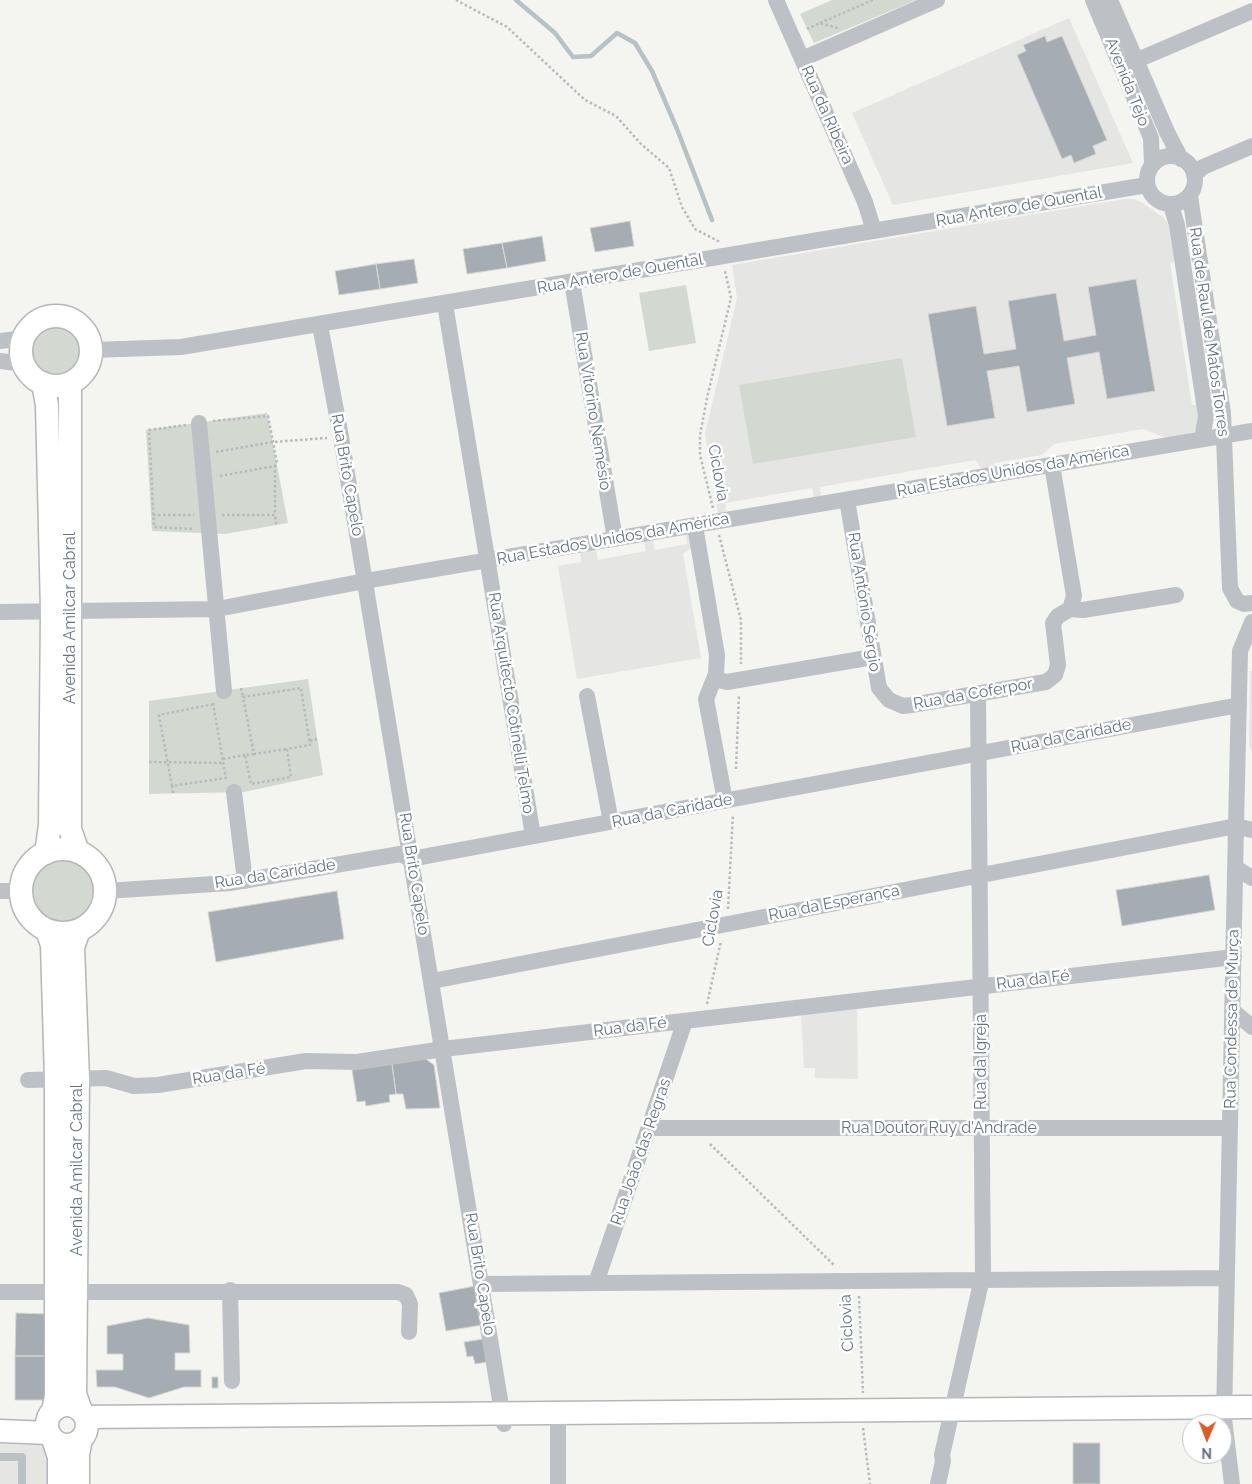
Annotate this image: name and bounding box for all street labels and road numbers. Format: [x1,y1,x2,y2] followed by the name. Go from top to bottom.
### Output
[1100,35,1154,129] street label: Avenida Tejo
[797,63,857,167] street label: Rua da Ribeira
[934,183,1104,231] street label: Rua Antero de Quental
[1185,226,1233,438] street label: Rua de Raul de Matos Torres
[535,250,705,298] street label: Rua Antero de Quental
[571,330,615,492] street label: Rua Vitorino Nemésio
[327,412,367,538] street label: Rua Brito Capelo
[895,441,1131,501] street label: Rua Estados Unidos da América
[704,443,732,503] street label: Ciclovia
[495,509,731,569] street label: Rua Estados Unidos da América
[843,531,885,673] street label: Rua António Sérgio
[60,532,80,704] street label: Avenida Amilcar Cabral
[484,591,538,815] street label: Rua Arquitecto Cotinelli Telmo
[912,674,1034,714] street label: Rua da Coferpor
[1009,715,1133,757] street label: Rua da Caridade
[610,790,734,832] street label: Rua da Caridade
[395,811,433,937] street label: Rua Brito Capelo
[213,855,337,893] street label: Rua da Caridade
[767,881,901,925] street label: Rua da Esperança
[699,888,727,948] street label: Ciclovia
[1221,929,1243,1109] street label: Rua Condessa de Murça
[995,966,1071,994] street label: Rua da Fé
[592,1013,668,1041] street label: Rua da Fé
[971,1014,991,1110] street label: Rua da Igreja
[191,1059,267,1089] street label: Rua da Fé
[607,1076,675,1228] street label: Rua João das Regras
[67,1084,87,1256] street label: Avenida Amilcar Cabral
[841,1118,1037,1138] street label: Rua Doutor Ruy d'Andrade
[461,1211,499,1337] street label: Rua Brito Capelo
[836,1294,858,1352] street label: Ciclovia

